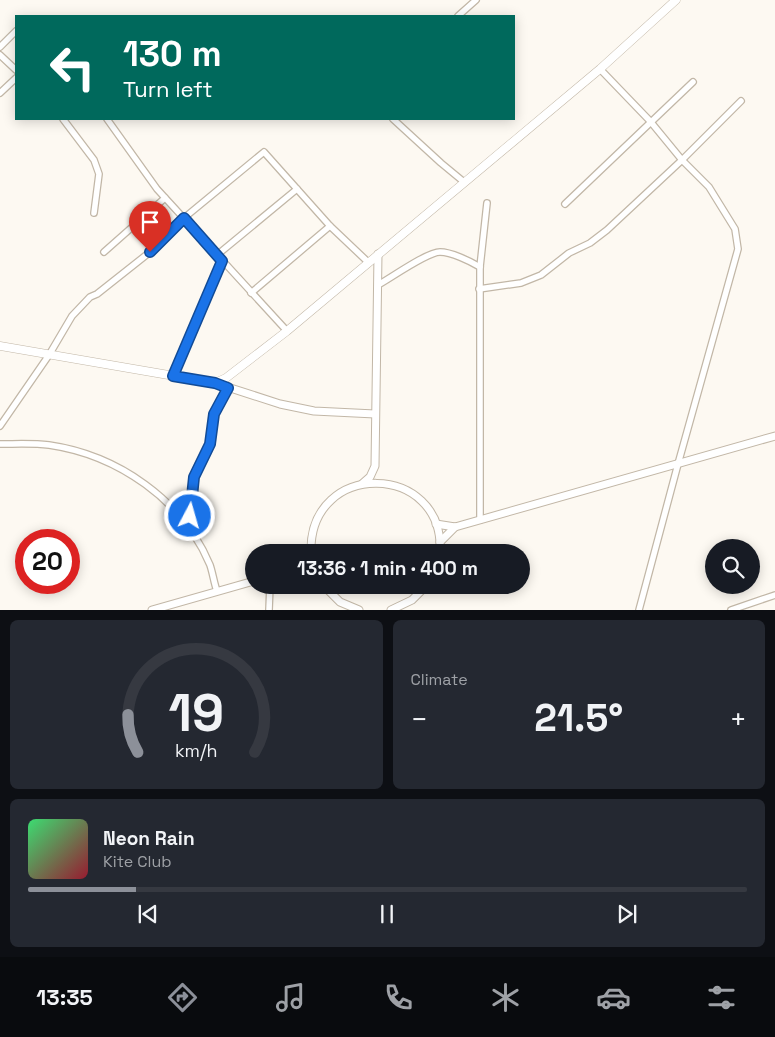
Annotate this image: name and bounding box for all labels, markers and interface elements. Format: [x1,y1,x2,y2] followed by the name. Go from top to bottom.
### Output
[123,32,222,76] text: 130 m
[40,35,105,100] icon: left
[123,75,213,103] text: Turn left
[129,201,171,252] pin
[136,208,164,236] icon: arrive
[163,489,215,541] position arrow
[15,529,80,594] speed limit sign: 20
[705,539,760,594] map controls
[705,539,760,594] button: search
[297,556,478,581] text: 13:36 · 1 min · 400 m
[411,669,468,690] text: Climate
[168,680,224,746] text: 19
[534,694,623,742] text: 21.5°
[411,701,428,737] text: −
[730,701,747,737] text: +
[175,739,218,762] text: km/h
[103,826,195,851] text: Neon Rain
[103,851,172,872] text: Kite Club
[134,900,162,928] icon: previous
[373,900,401,928] icon: pause
[613,900,641,928] icon: next
[165,980,200,1015] icon: directions
[273,980,308,1015] icon: music
[381,980,416,1015] icon: phone
[488,980,523,1015] icon: climate
[596,980,631,1015] icon: car
[704,980,739,1015] icon: filters
[36,983,93,1011] text: 13:35

